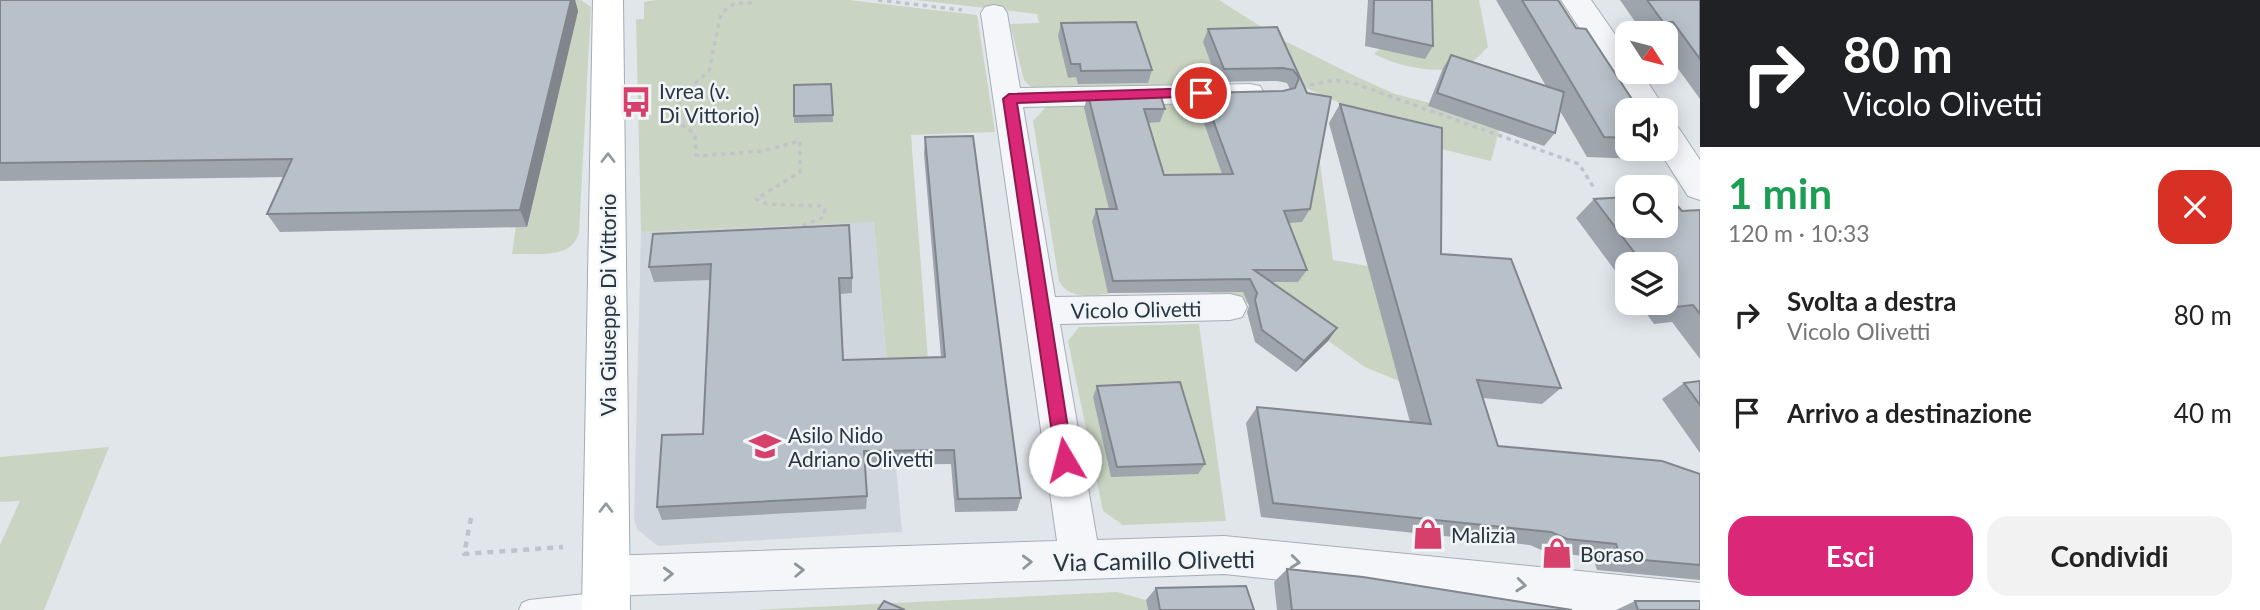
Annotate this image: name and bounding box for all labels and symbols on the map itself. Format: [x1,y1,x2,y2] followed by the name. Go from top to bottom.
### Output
[1615,21,1678,84] north arrow
[1171,63,1231,123] pin
[659,78,759,127] place label: Ivrea (v. Di Vittorio)
[619,85,653,119] bus stop icon: Ivrea (v. Di Vittorio)
[600,152,616,163] one-way arrow
[595,194,620,416] street label: Via Giuseppe Di Vittorio
[1070,295,1202,323] street label: Vicolo Olivetti
[788,422,934,471] place label: Asilo Nido Adriano Olivetti
[1028,423,1102,497] position arrow
[748,429,782,463] school or university icon: Asilo Nido Adriano Olivetti
[598,502,614,513] one-way arrow
[1411,517,1445,551] shop icon: Malizia
[1451,522,1516,547] place label: Malizia
[1540,536,1574,570] shop icon: Boraso
[1580,541,1644,566] place label: Boraso
[1053,544,1255,576] street label: Via Camillo Olivetti
[1022,554,1033,569] one-way arrow
[1289,554,1300,569] one-way arrow
[794,562,805,577] one-way arrow
[663,567,674,582] one-way arrow
[1515,577,1527,592] one-way arrow

